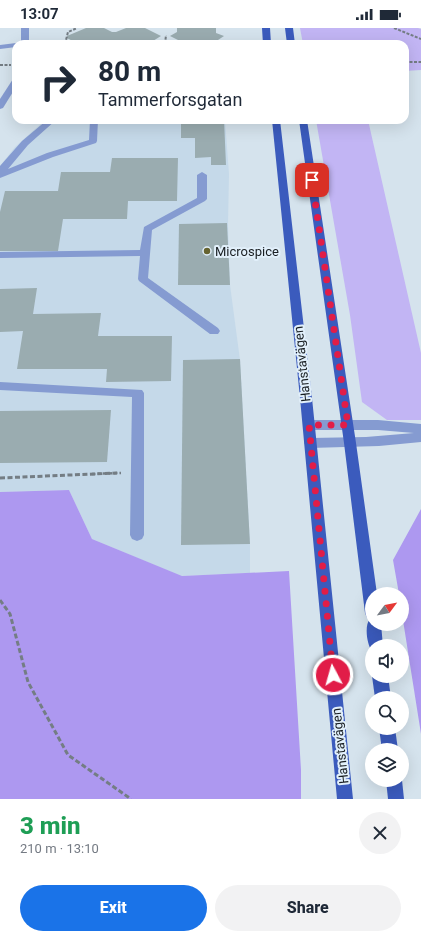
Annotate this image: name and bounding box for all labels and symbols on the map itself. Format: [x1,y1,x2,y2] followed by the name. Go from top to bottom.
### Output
[295,163,329,197] pin
[215,244,279,259] place label: Microspice
[202,246,212,256] marker: Microspice
[291,325,313,403] street label: Hanstavägen
[365,587,409,631] north arrow
[312,654,354,696] position arrow
[329,707,351,785] street label: Hanstavägen

